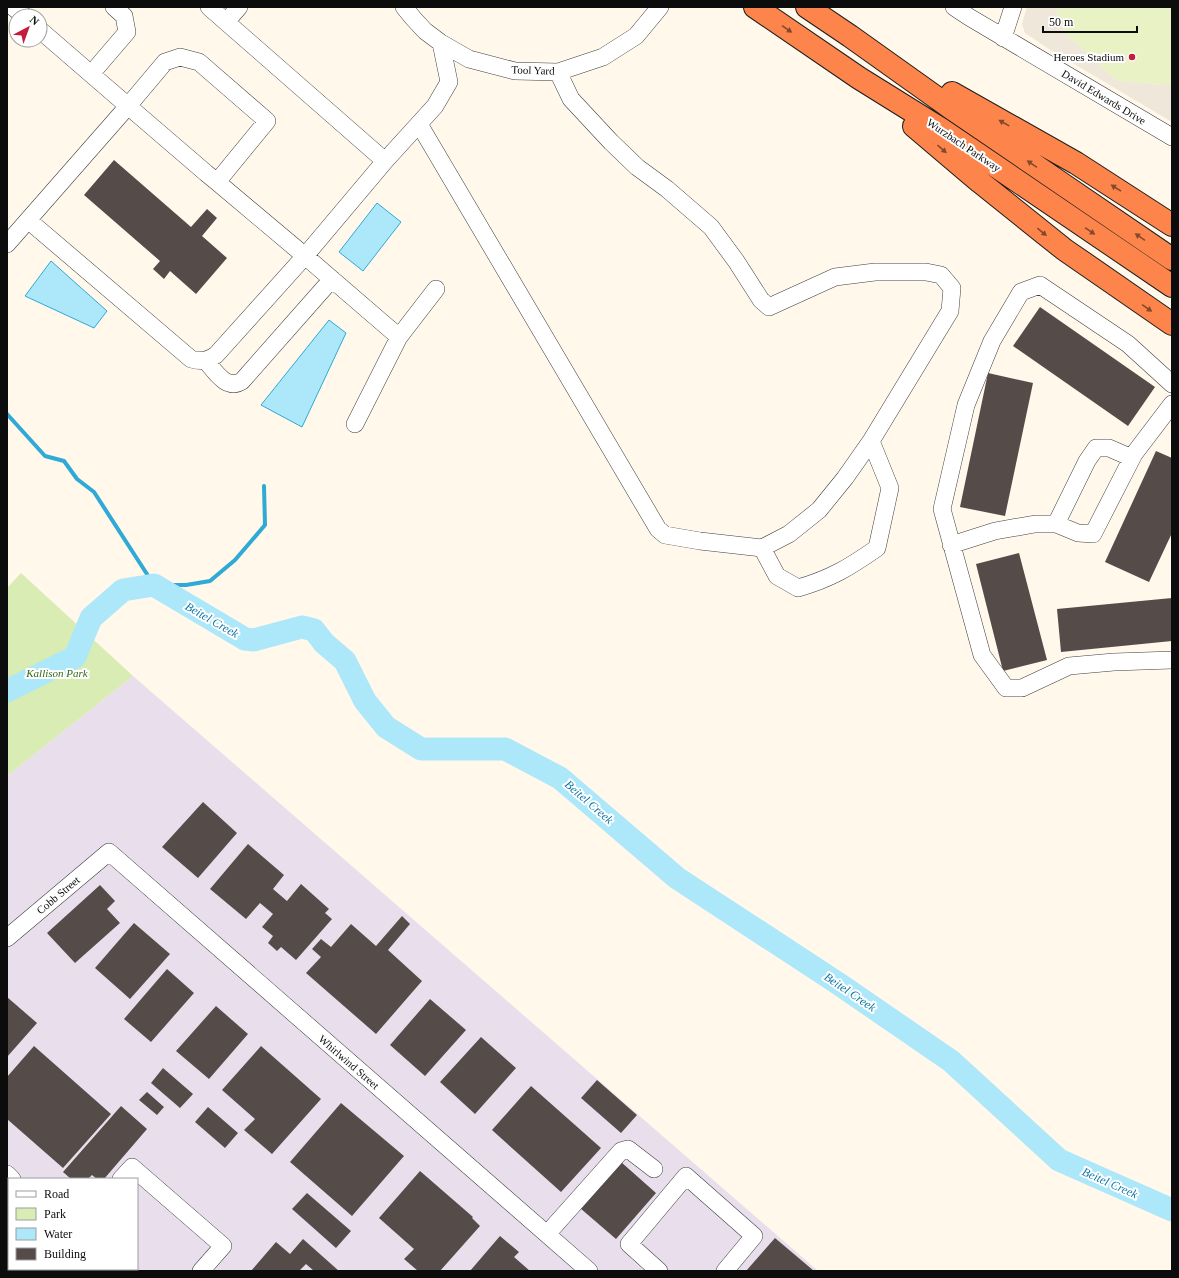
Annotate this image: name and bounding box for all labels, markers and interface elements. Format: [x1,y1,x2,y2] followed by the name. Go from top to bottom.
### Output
[8,8,48,48] north arrow
[1043,8,1137,34] scale bar
[28,13,42,28] text: N
[1049,15,1074,29] text: 50 m
[782,25,793,33] one-way arrow
[1053,51,1124,63] place label: Heroes Stadium
[1127,52,1137,62] marker: Heroes Stadium
[511,63,555,77] street label: Tool Yard
[1060,67,1148,127] street label: David Edwards Drive
[925,116,1003,174] street label: Wurzbach Parkway
[998,119,1010,126] one-way arrow
[936,144,947,153] one-way arrow
[1027,160,1038,167] one-way arrow
[1110,185,1122,192] one-way arrow
[1036,227,1047,236] one-way arrow
[1084,227,1096,234] one-way arrow
[1135,233,1145,241] one-way arrow
[1142,304,1153,312] one-way arrow
[183,599,242,641] water label: Beitel Creek
[25,667,89,679] park label: Kallison Park
[562,777,616,827] water label: Beitel Creek
[34,874,82,916] street label: Cobb Street
[822,970,879,1015] water label: Beitel Creek
[316,1033,382,1091] street label: Whirlwind Street
[1080,1165,1140,1202] water label: Beitel Creek
[8,1178,138,1270] legend
[44,1187,69,1201] text: Road
[44,1207,66,1221] text: Park
[44,1227,72,1241] text: Water
[44,1247,86,1261] text: Building

